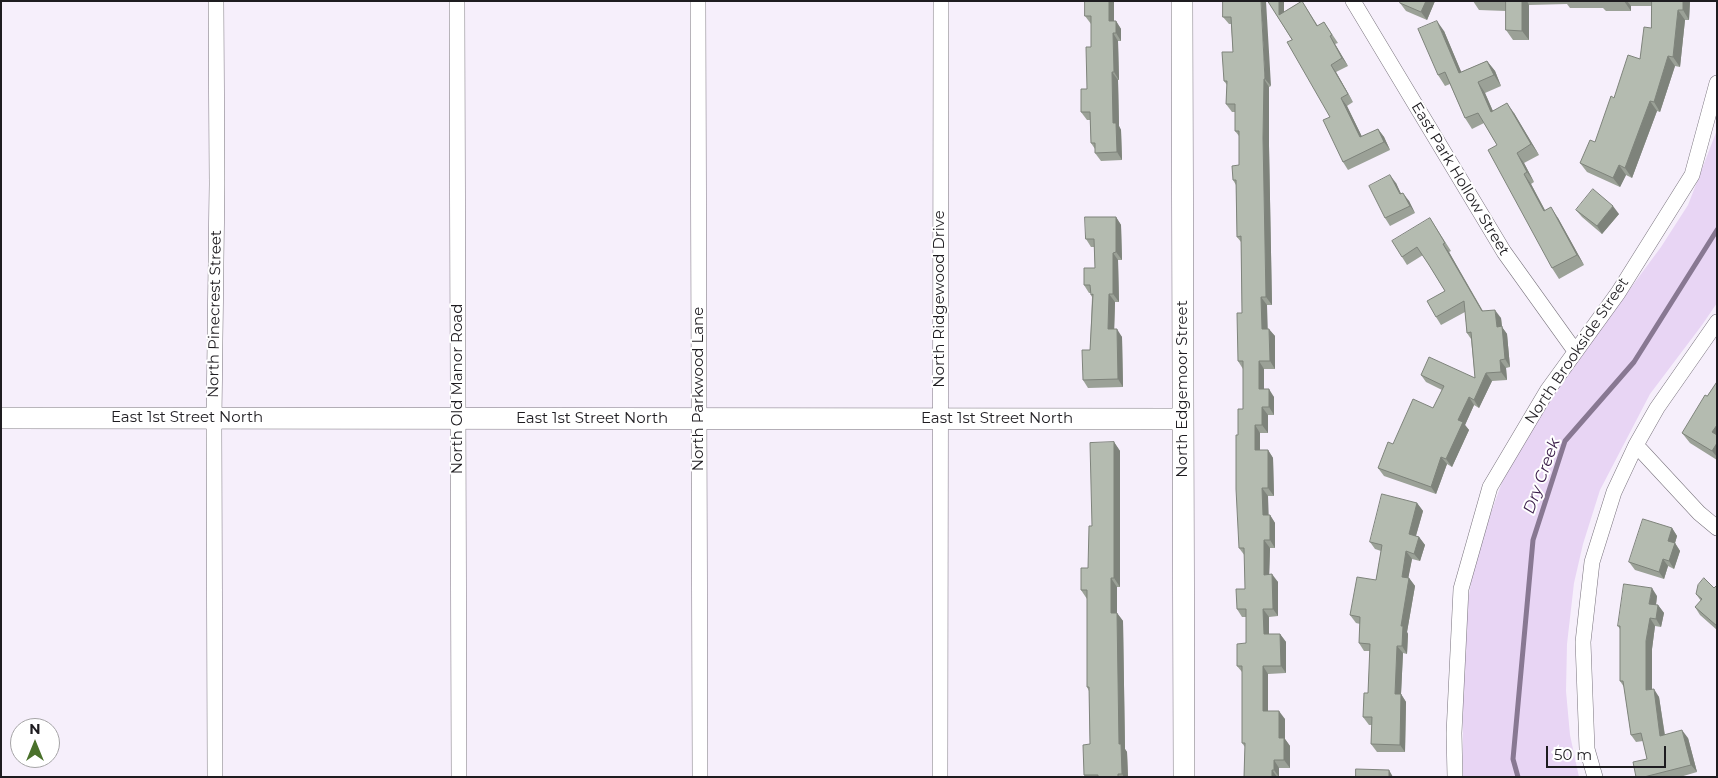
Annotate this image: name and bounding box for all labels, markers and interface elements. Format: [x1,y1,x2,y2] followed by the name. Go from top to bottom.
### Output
[1407,99,1513,259] street label: East Park Hollow Street
[931,210,949,388] street label: North Ridgewood Drive
[205,230,225,398] street label: North Pinecrest Street
[1521,274,1633,428] street label: North Brookside Street
[1174,300,1192,478] street label: North Edgemoor Street
[449,304,467,474] street label: North Old Manor Road
[690,307,708,471] street label: North Parkwood Lane
[111,409,263,427] street label: East 1st Street North
[516,410,668,428] street label: East 1st Street North
[921,410,1073,428] street label: East 1st Street North
[1519,436,1565,516] water label: Dry Creek
[10,718,60,768] north arrow
[29,720,41,738] text: N
[1548,736,1668,768] scale bar
[1554,745,1592,764] text: 50 m

